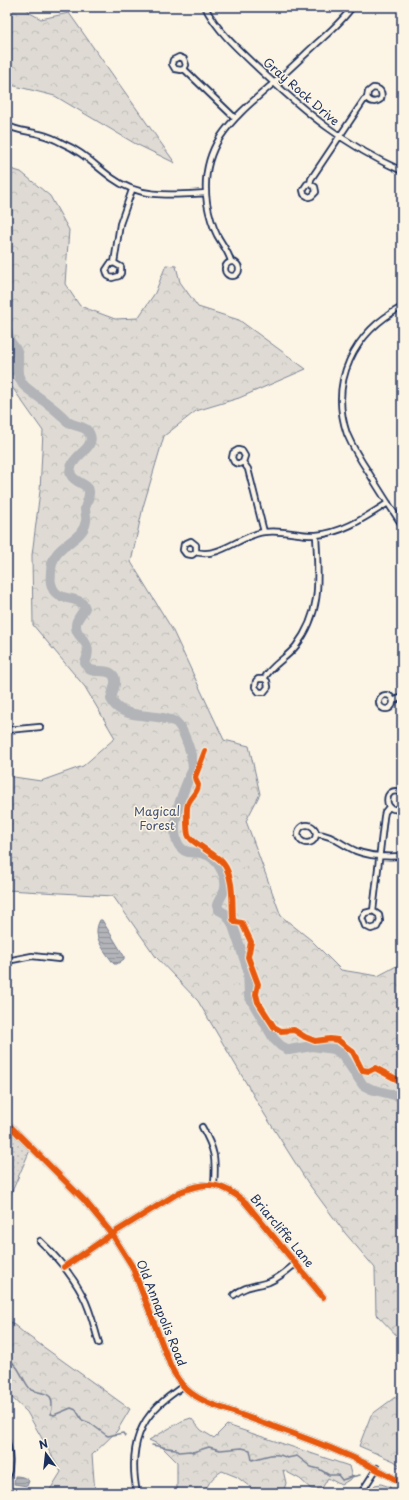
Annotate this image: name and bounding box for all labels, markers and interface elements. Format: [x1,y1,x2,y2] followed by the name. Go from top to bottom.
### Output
[260,53,344,129] street label: Gray Rock Drive
[134,802,180,834] park label: Magical Forest
[247,1190,319,1271] street label: Briarcliffe Lane
[132,1257,192,1369] street label: Old Annapolis Road
[26,1434,66,1474] north arrow
[37,1434,50,1453] text: N

